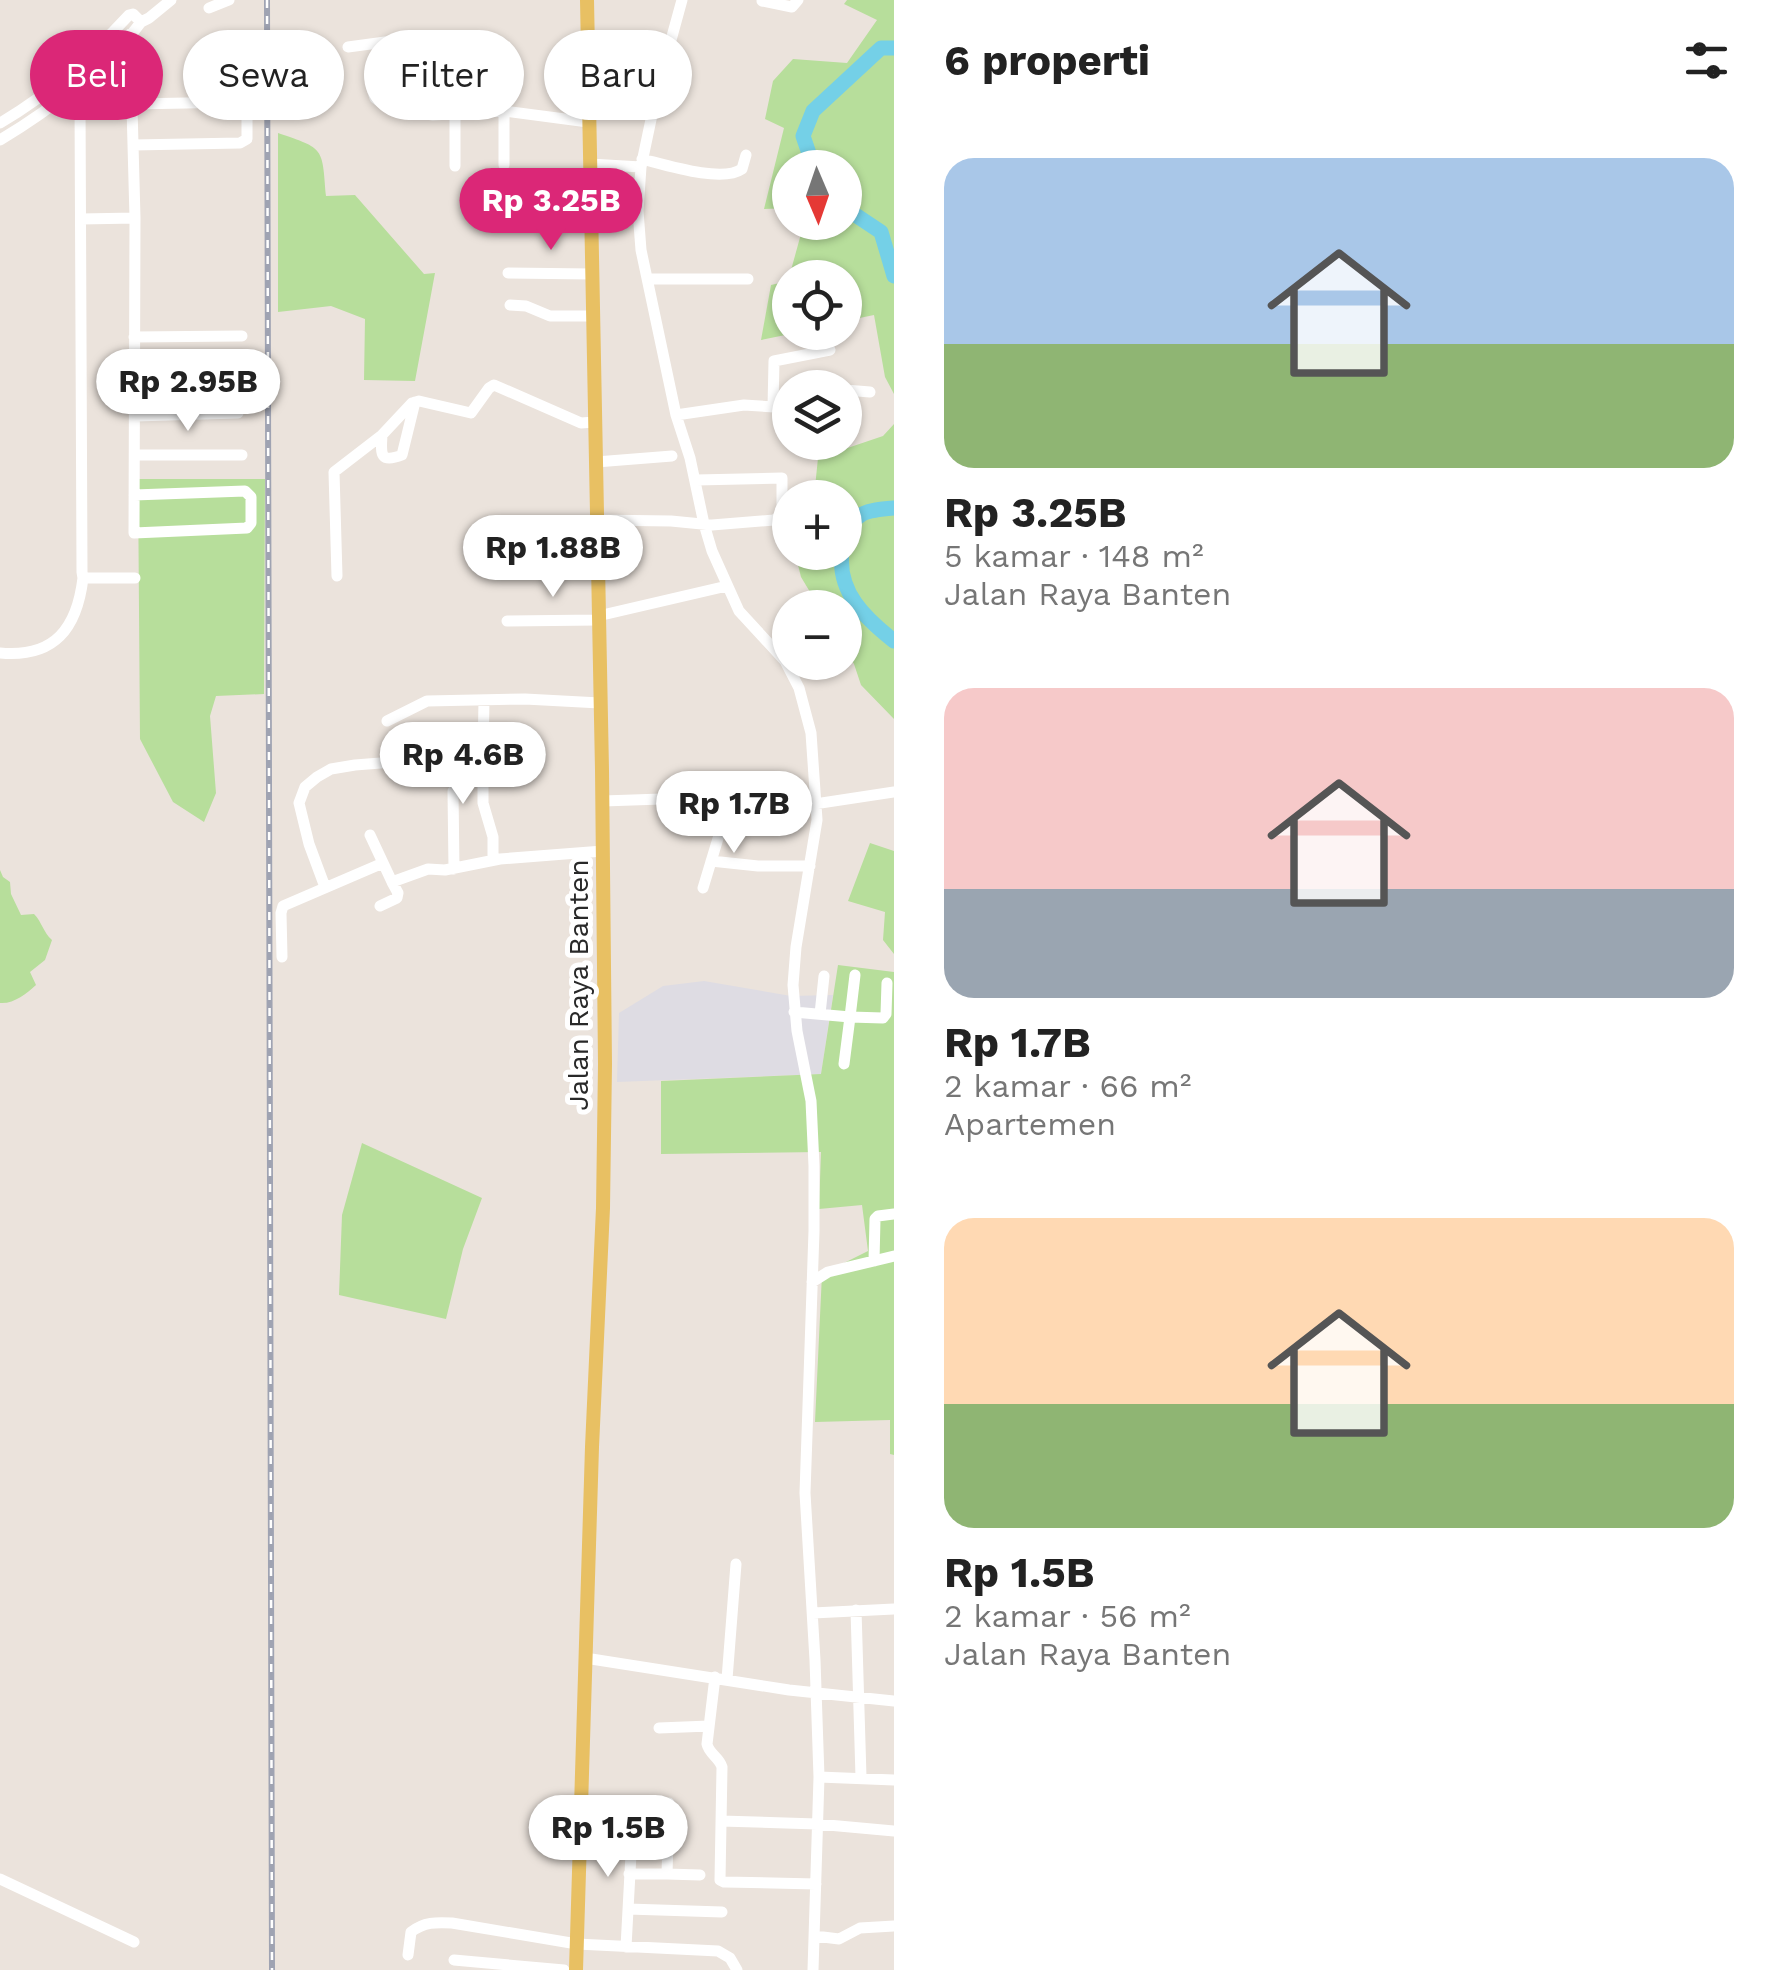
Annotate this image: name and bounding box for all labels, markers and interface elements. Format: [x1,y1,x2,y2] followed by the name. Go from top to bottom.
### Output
[30,30,163,120] chip: Beli
[183,30,344,120] chip: Sewa
[364,30,524,120] chip: Filter
[544,30,692,120] chip: Baru
[1679,33,1734,88] icon: filters
[944,36,1150,85] text: 6 properti
[772,150,862,240] north arrow
[772,150,862,680] map controls
[448,168,654,253] pin: Rp 3.25B
[481,181,621,219] text: Rp 3.25B
[1249,223,1429,403] icon: home
[772,260,862,350] button: locate
[85,349,291,434] pin: Rp 2.95B
[118,362,258,400] text: Rp 2.95B
[772,370,862,460] button: layers
[772,480,862,570] button: +
[944,488,1127,537] text: Rp 3.25B
[450,515,656,600] pin: Rp 1.88B
[485,528,621,566] text: Rp 1.88B
[944,537,1204,575] text: 5 kamar · 148 m²
[944,575,1231,613] text: Jalan Raya Banten
[772,590,862,680] button: −
[371,722,555,807] pin: Rp 4.6B
[402,735,524,773] text: Rp 4.6B
[1249,753,1429,933] icon: home
[642,771,826,856] pin: Rp 1.7B
[678,784,790,822] text: Rp 1.7B
[562,859,595,1111] street label: Jalan Raya Banten
[944,1018,1091,1067] text: Rp 1.7B
[944,1067,1192,1105] text: 2 kamar · 66 m²
[944,1105,1116,1143] text: Apartemen
[1249,1283,1429,1463] icon: home
[944,1548,1094,1597] text: Rp 1.5B
[944,1597,1191,1635] text: 2 kamar · 56 m²
[944,1635,1231,1673] text: Jalan Raya Banten
[516,1795,700,1880] pin: Rp 1.5B
[551,1808,665,1846] text: Rp 1.5B

